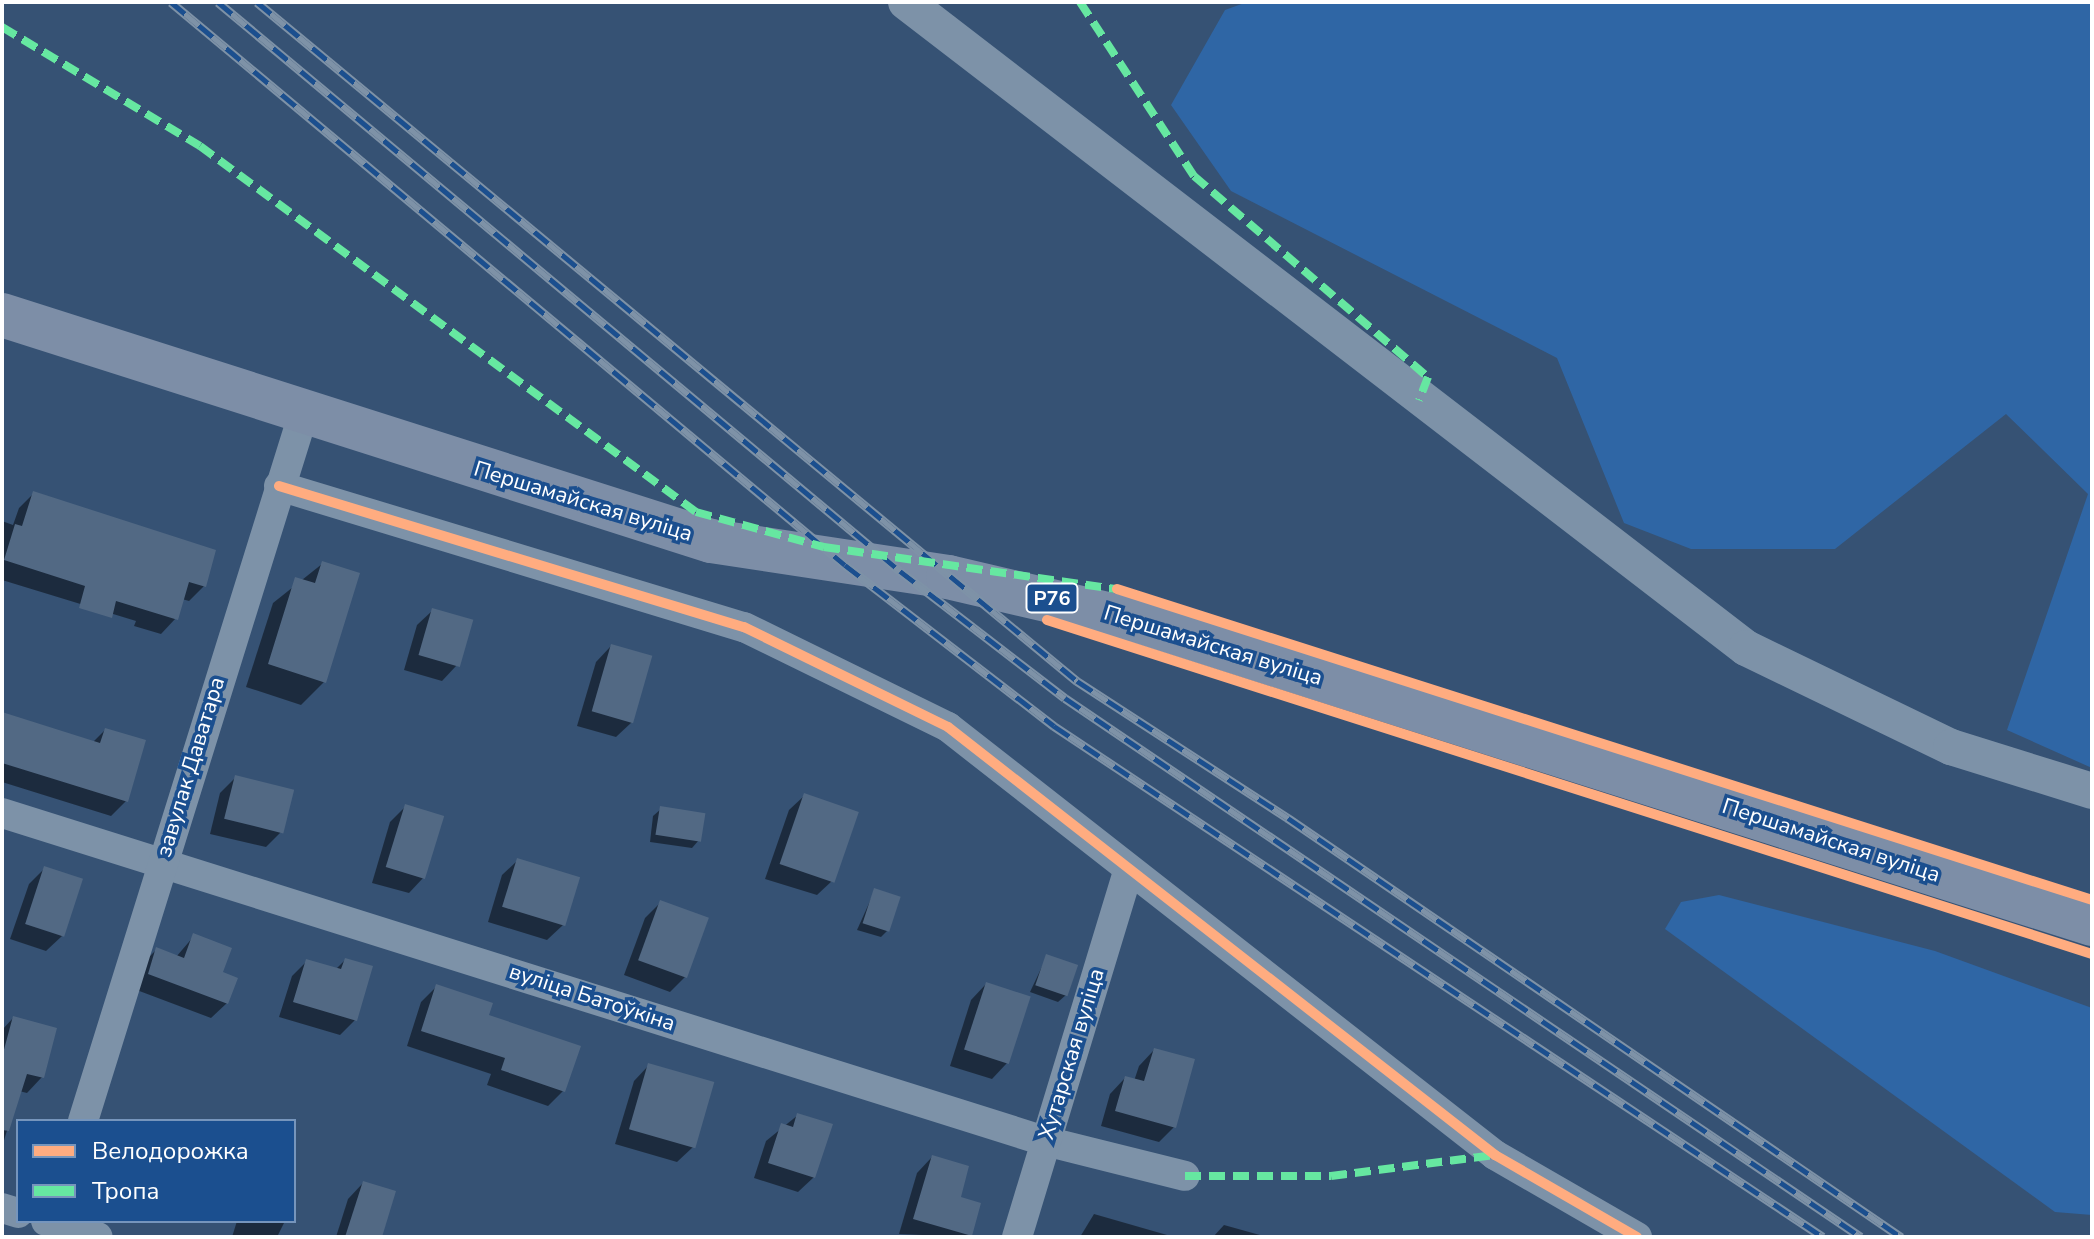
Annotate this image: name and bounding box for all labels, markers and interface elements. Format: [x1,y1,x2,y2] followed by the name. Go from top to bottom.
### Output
[470,456,696,548] street label: Першамайская вуліца
[1024,582,1080,614] road number: Р76
[1100,600,1326,692] street label: Першамайская вуліца
[151,674,231,860] street label: завулак Даватара
[1719,793,1943,889] street label: Першамайская вуліца
[506,959,678,1037] street label: вуліца Батоўкіна
[1033,965,1111,1143] street label: Хутарская вуліца
[16,1119,296,1223] legend
[92,1135,249,1167] text: Велодорожка
[92,1175,159,1207] text: Тропа

